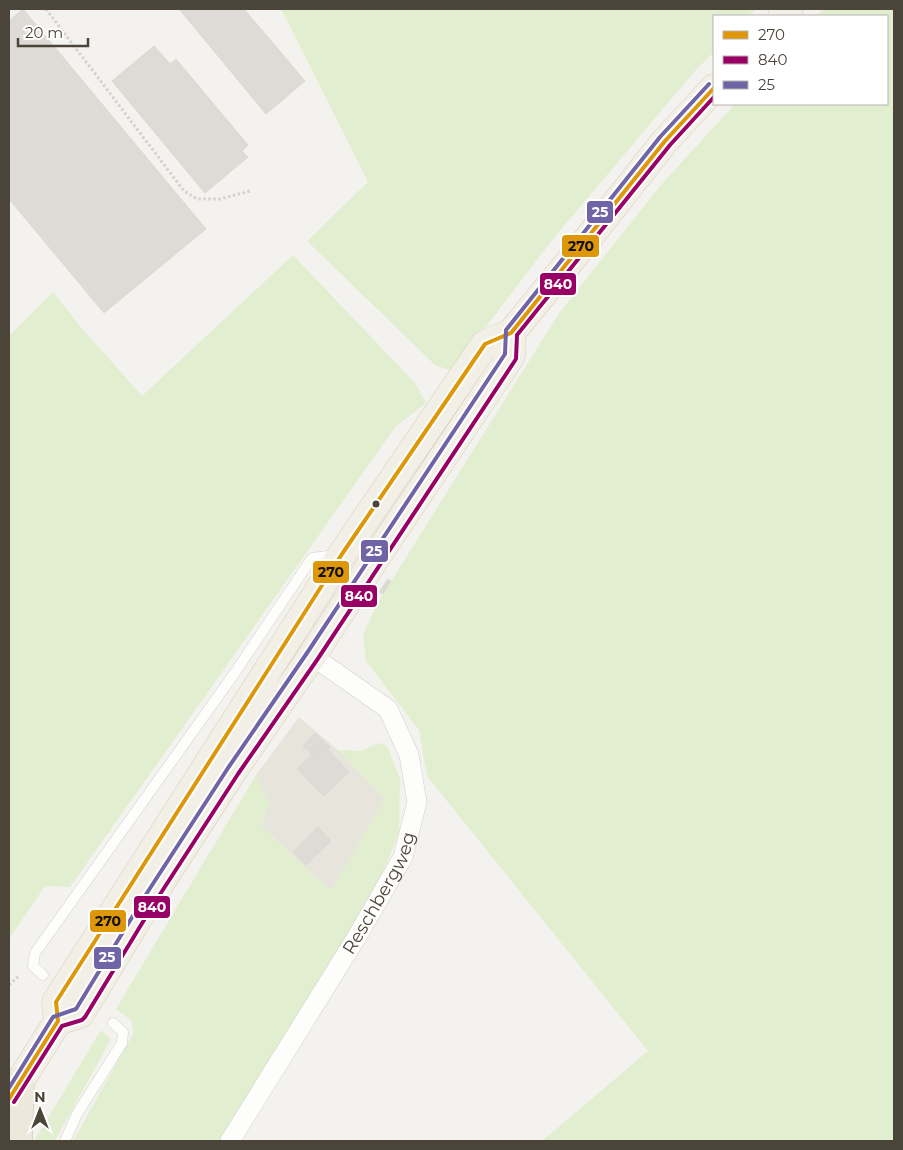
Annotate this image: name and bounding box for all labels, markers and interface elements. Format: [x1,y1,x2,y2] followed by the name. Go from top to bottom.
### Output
[18,15,88,47] scale bar
[713,15,888,105] legend
[25,23,63,42] text: 20 m
[758,25,785,44] text: 270
[758,50,787,69] text: 840
[758,75,775,94] text: 25
[586,200,614,224] line badge: 25
[592,203,608,221] text: 25
[561,234,600,258] line badge: 270
[568,237,594,255] text: 270
[539,272,577,296] line badge: 840
[544,275,572,293] text: 840
[371,499,381,509] unlabelled marker
[360,539,389,563] line badge: 25
[366,542,382,560] text: 25
[312,560,350,584] line badge: 270
[318,563,344,581] text: 270
[340,584,378,608] line badge: 840
[345,587,373,605] text: 840
[338,830,420,958] street label: Reschbergweg
[133,895,171,919] line badge: 840
[138,898,166,916] text: 840
[89,909,127,933] line badge: 270
[95,912,121,930] text: 270
[93,946,122,970] line badge: 25
[99,948,115,966] text: 25
[15,1085,65,1135] north arrow
[34,1088,46,1106] text: N

